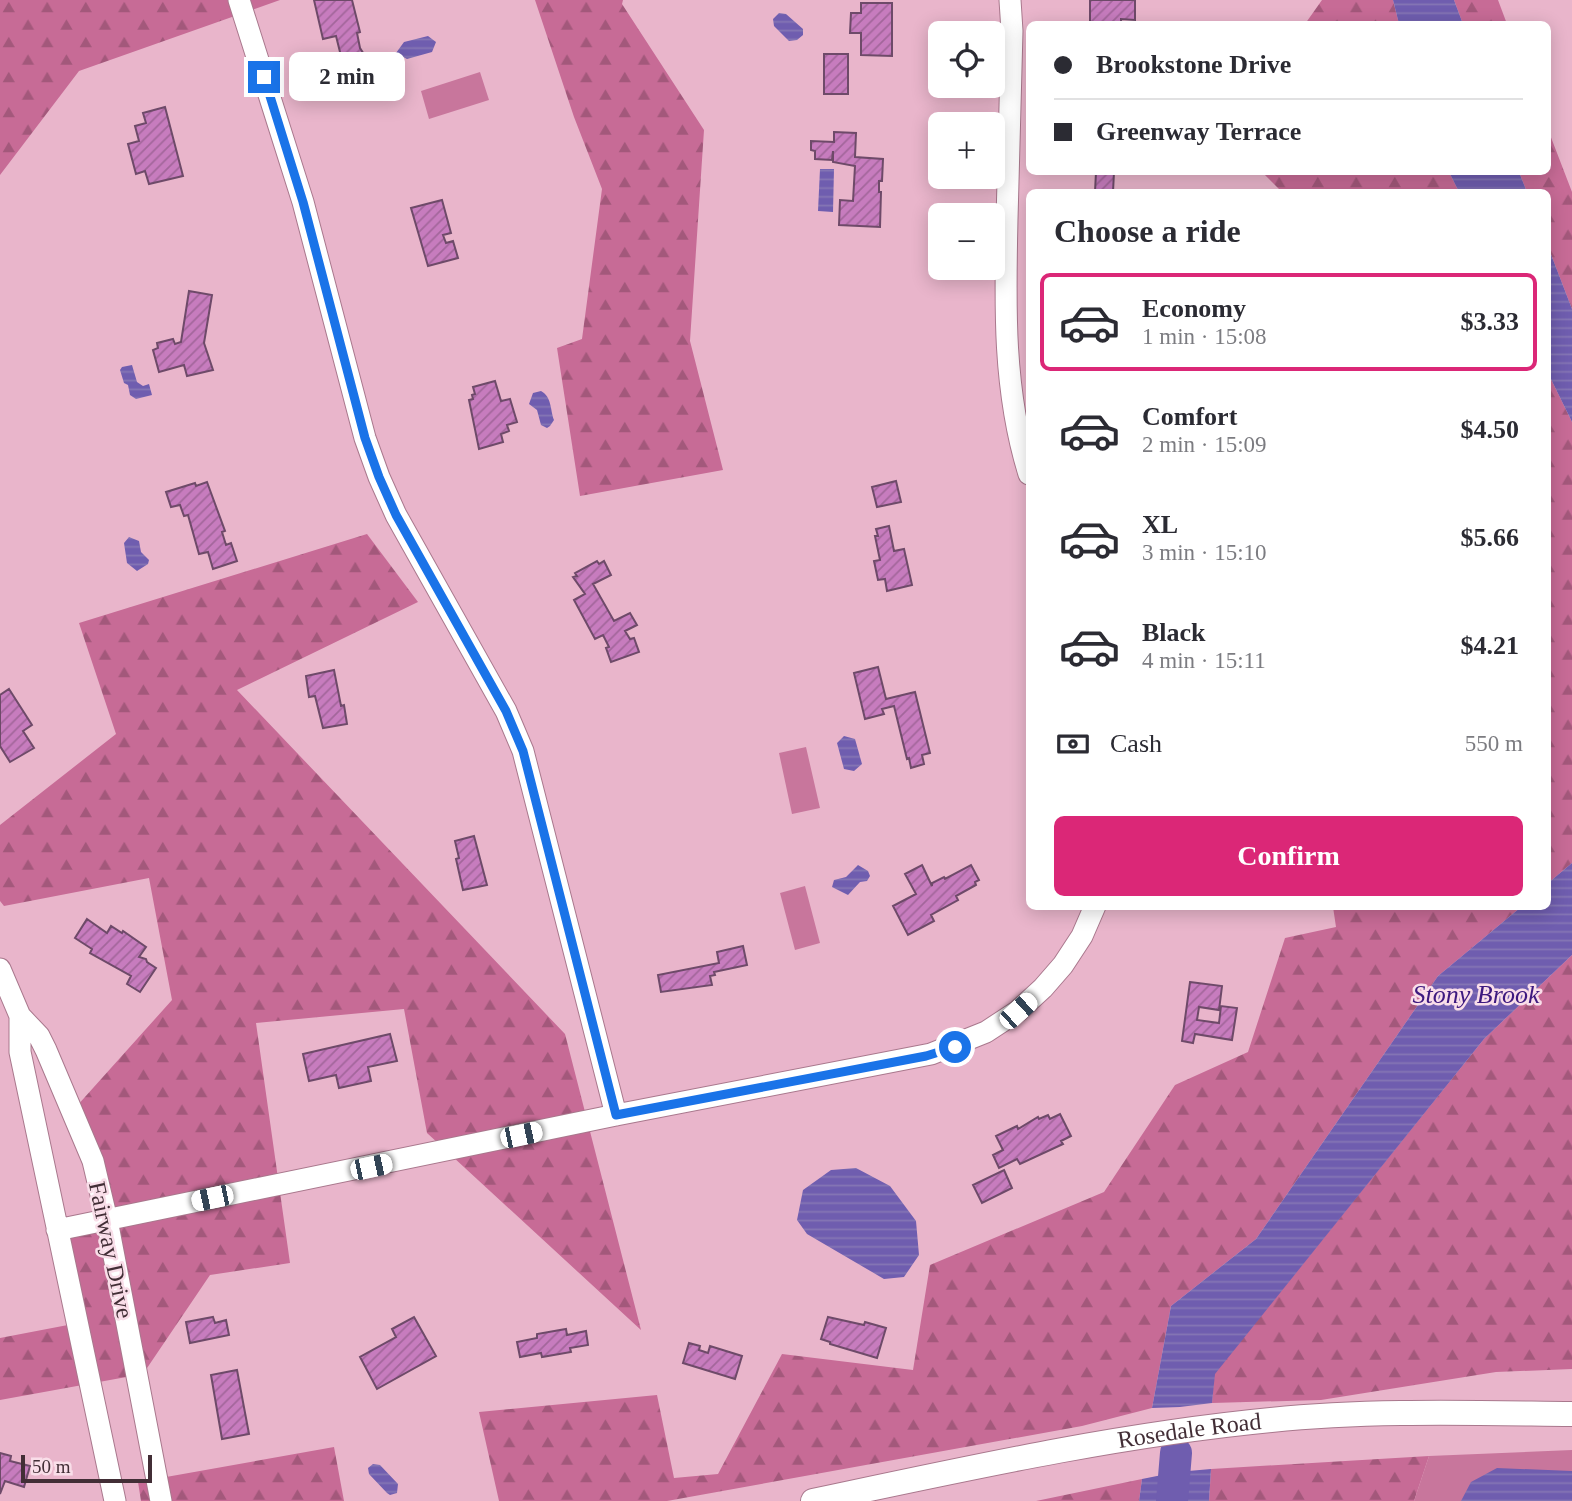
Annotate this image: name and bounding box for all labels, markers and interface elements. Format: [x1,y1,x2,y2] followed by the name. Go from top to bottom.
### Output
[928,21,1005,280] map controls
[928,21,1005,98] button: locate
[1096,50,1291,79] text: Brookstone Drive
[288,52,404,102] callout: 2 min
[248,61,280,93] route end
[319,64,375,89] text: 2 min
[928,112,1005,189] button: +
[1096,117,1301,146] text: Greenway Terrace
[928,203,1005,280] button: −
[1054,213,1241,249] text: Choose a ride
[1058,291,1121,354] icon: car
[1142,294,1246,323] text: Economy
[1461,307,1519,336] text: $3.33
[1142,324,1267,349] text: 1 min · 15:08
[1058,399,1121,462] icon: car
[1142,402,1237,431] text: Comfort
[1461,415,1519,444] text: $4.50
[1142,432,1267,457] text: 2 min · 15:09
[1058,507,1121,570] icon: car
[1142,510,1178,539] text: XL
[1461,523,1519,552] text: $5.66
[1142,540,1267,565] text: 3 min · 15:10
[1058,615,1121,678] icon: car
[1142,618,1206,647] text: Black
[1461,631,1519,660] text: $4.21
[1142,648,1266,673] text: 4 min · 15:11
[1054,725,1092,763] icon: cash
[1110,729,1162,758] text: Cash
[1465,731,1523,756] text: 550 m
[1054,816,1523,896] button: Confirm
[1413,980,1540,1009] water label: Stony Brook
[996,989,1041,1033] car
[939,1031,971,1063] route start
[499,1120,544,1150] car
[349,1152,394,1182] car
[84,1179,138,1321] street label: Fairway Drive
[190,1183,235,1213] car
[1116,1408,1262,1453] street label: Rosedale Road
[21,1452,152,1484] scale bar
[32,1456,71,1477] text: 50 m

